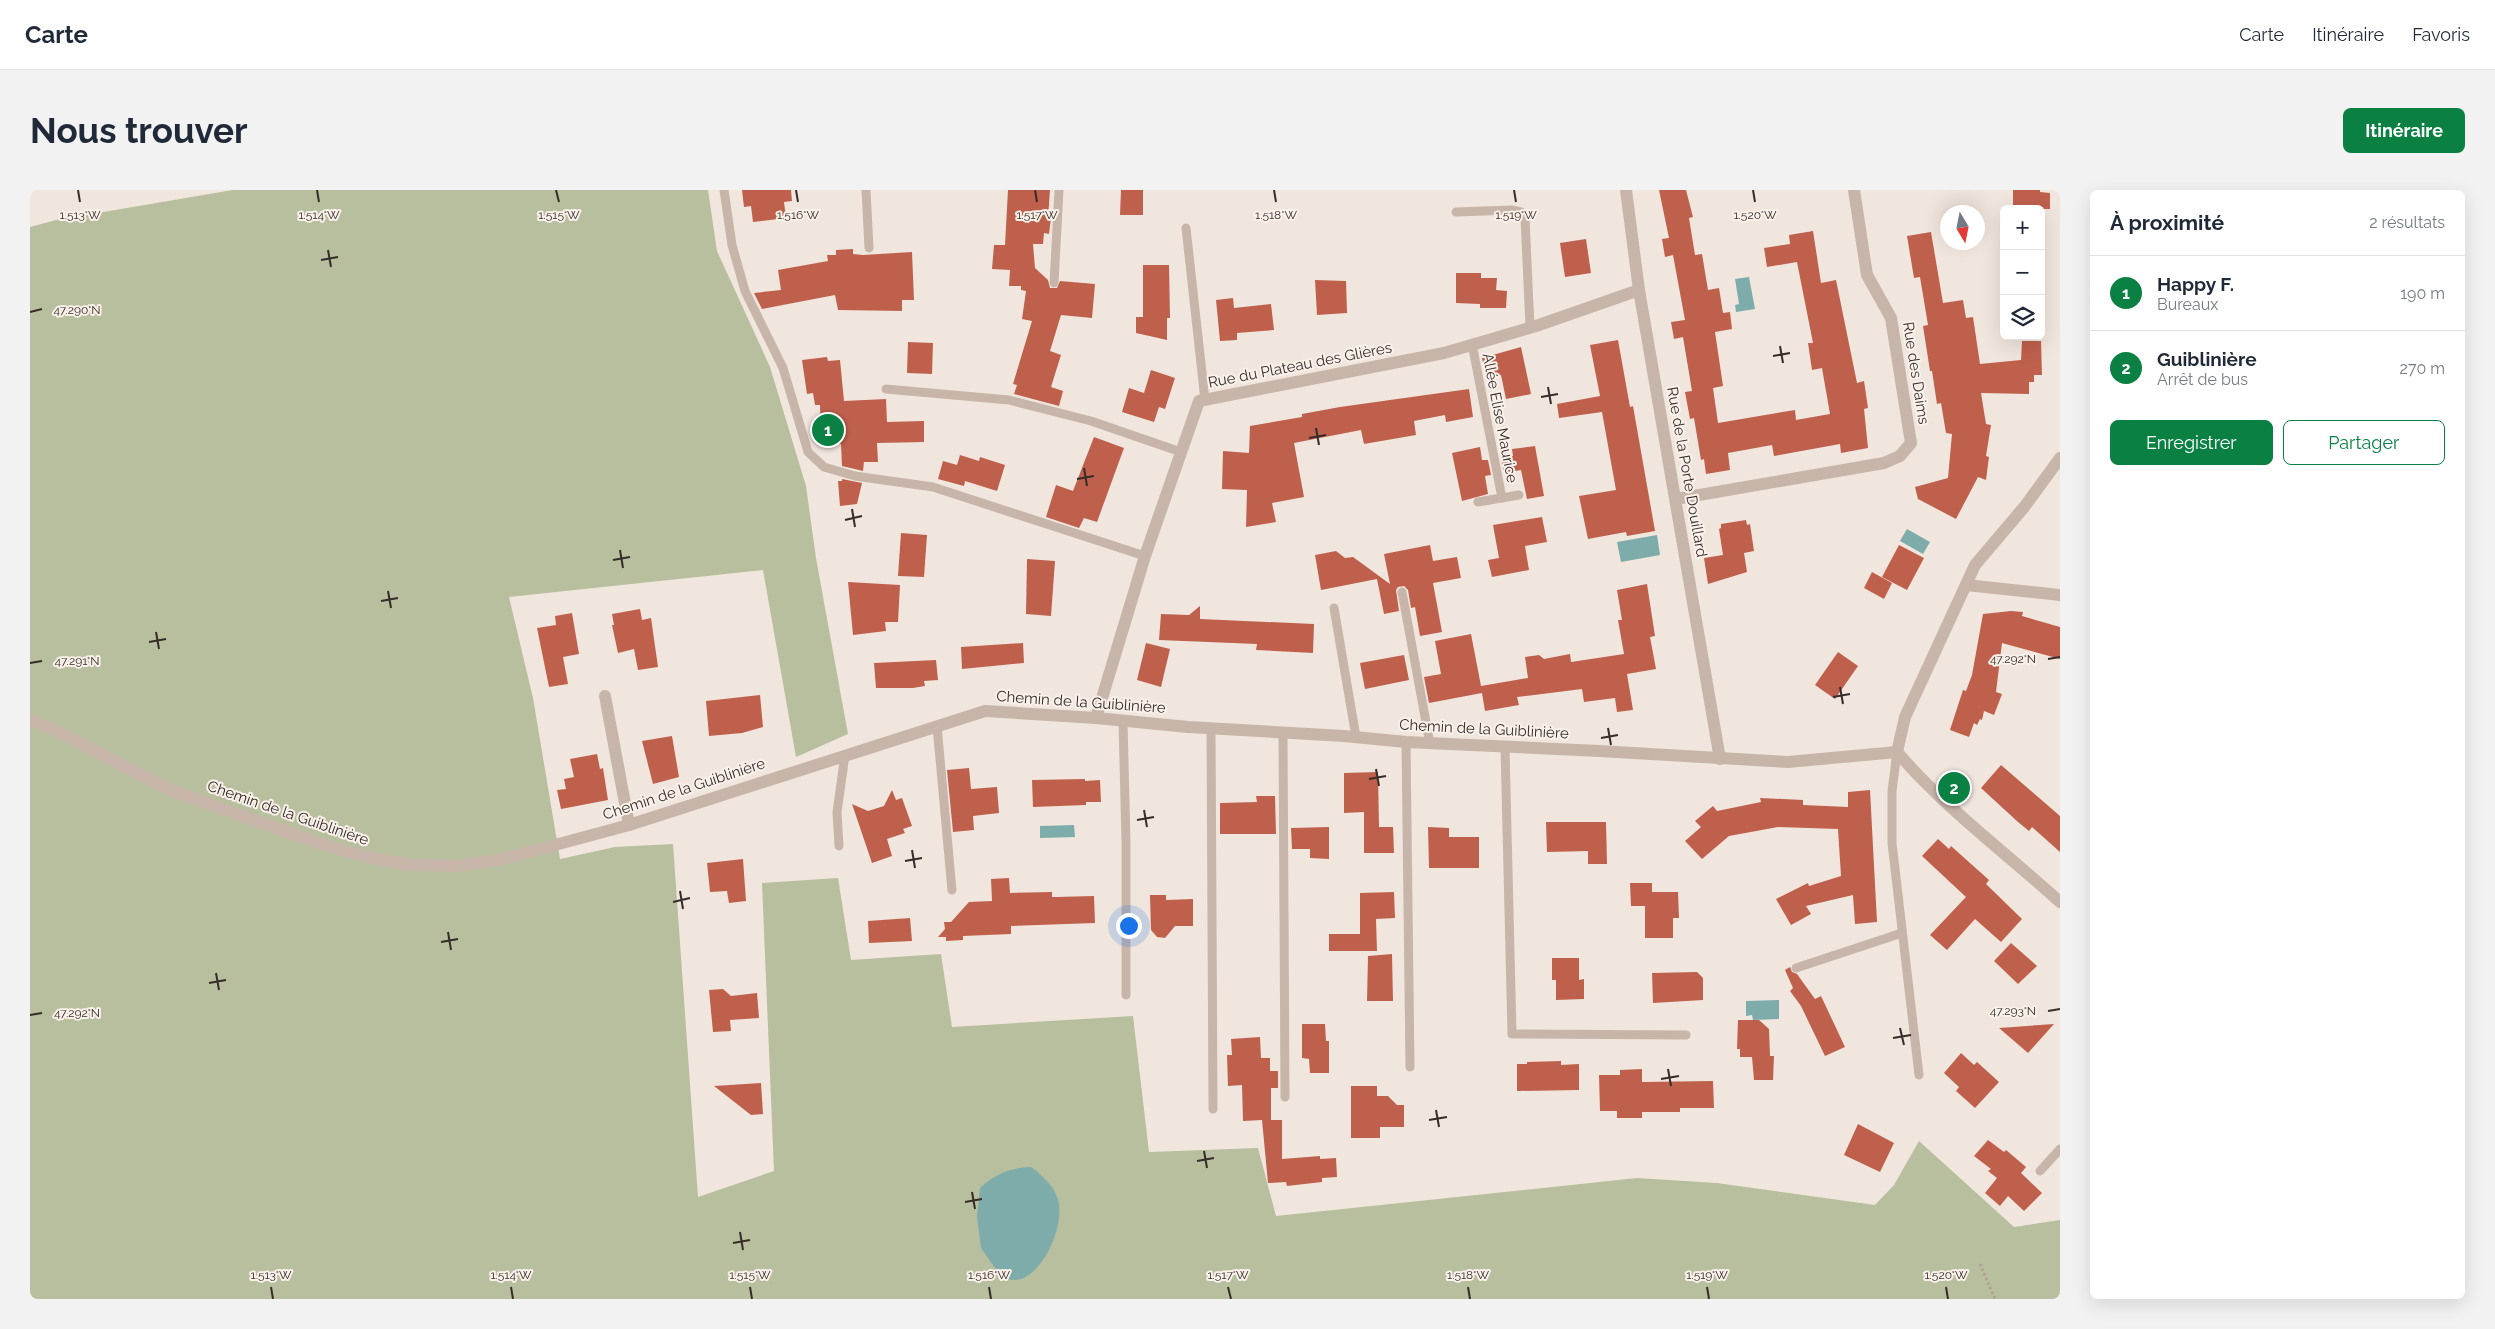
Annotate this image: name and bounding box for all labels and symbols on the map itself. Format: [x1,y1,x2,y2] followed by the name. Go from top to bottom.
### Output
[1940,205,1985,250] north arrow
[60,208,101,222] text: 1.513°W
[298,208,340,222] text: 1.514°W
[538,208,580,222] text: 1.515°W
[777,208,819,222] text: 1.516°W
[1016,208,1058,222] text: 1.517°W
[1255,208,1297,222] text: 1.518°W
[1495,208,1537,222] text: 1.519°W
[1733,208,1777,222] text: 1.520°W
[53,303,101,317] text: 47.290°N
[1899,320,1933,426] street label: Rue des Daims
[1207,338,1393,392] street label: Rue du Plateau des Glières
[1479,352,1521,485] street label: Allée Elise Maurice
[1663,385,1711,559] street label: Rue de la Porte Douillard
[812,411,844,449] pin: 1
[1990,652,2036,666] text: 47.292°N
[54,654,100,668] text: 47.291°N
[996,687,1166,717] street label: Chemin de la Guiblinière
[1399,716,1569,742] street label: Chemin de la Guiblinière
[601,754,768,824] street label: Chemin de la Guiblinière
[1938,769,1970,807] pin: 2
[205,777,371,849] street label: Chemin de la Guiblinière
[1116,913,1142,939] your location
[1990,1004,2036,1018] text: 47.293°N
[54,1006,100,1020] text: 47.292°N
[251,1268,292,1282] text: 1.513°W
[490,1268,532,1282] text: 1.514°W
[729,1268,771,1282] text: 1.515°W
[968,1268,1010,1282] text: 1.516°W
[1207,1268,1249,1282] text: 1.517°W
[1447,1268,1489,1282] text: 1.518°W
[1686,1268,1728,1282] text: 1.519°W
[1924,1268,1968,1282] text: 1.520°W

